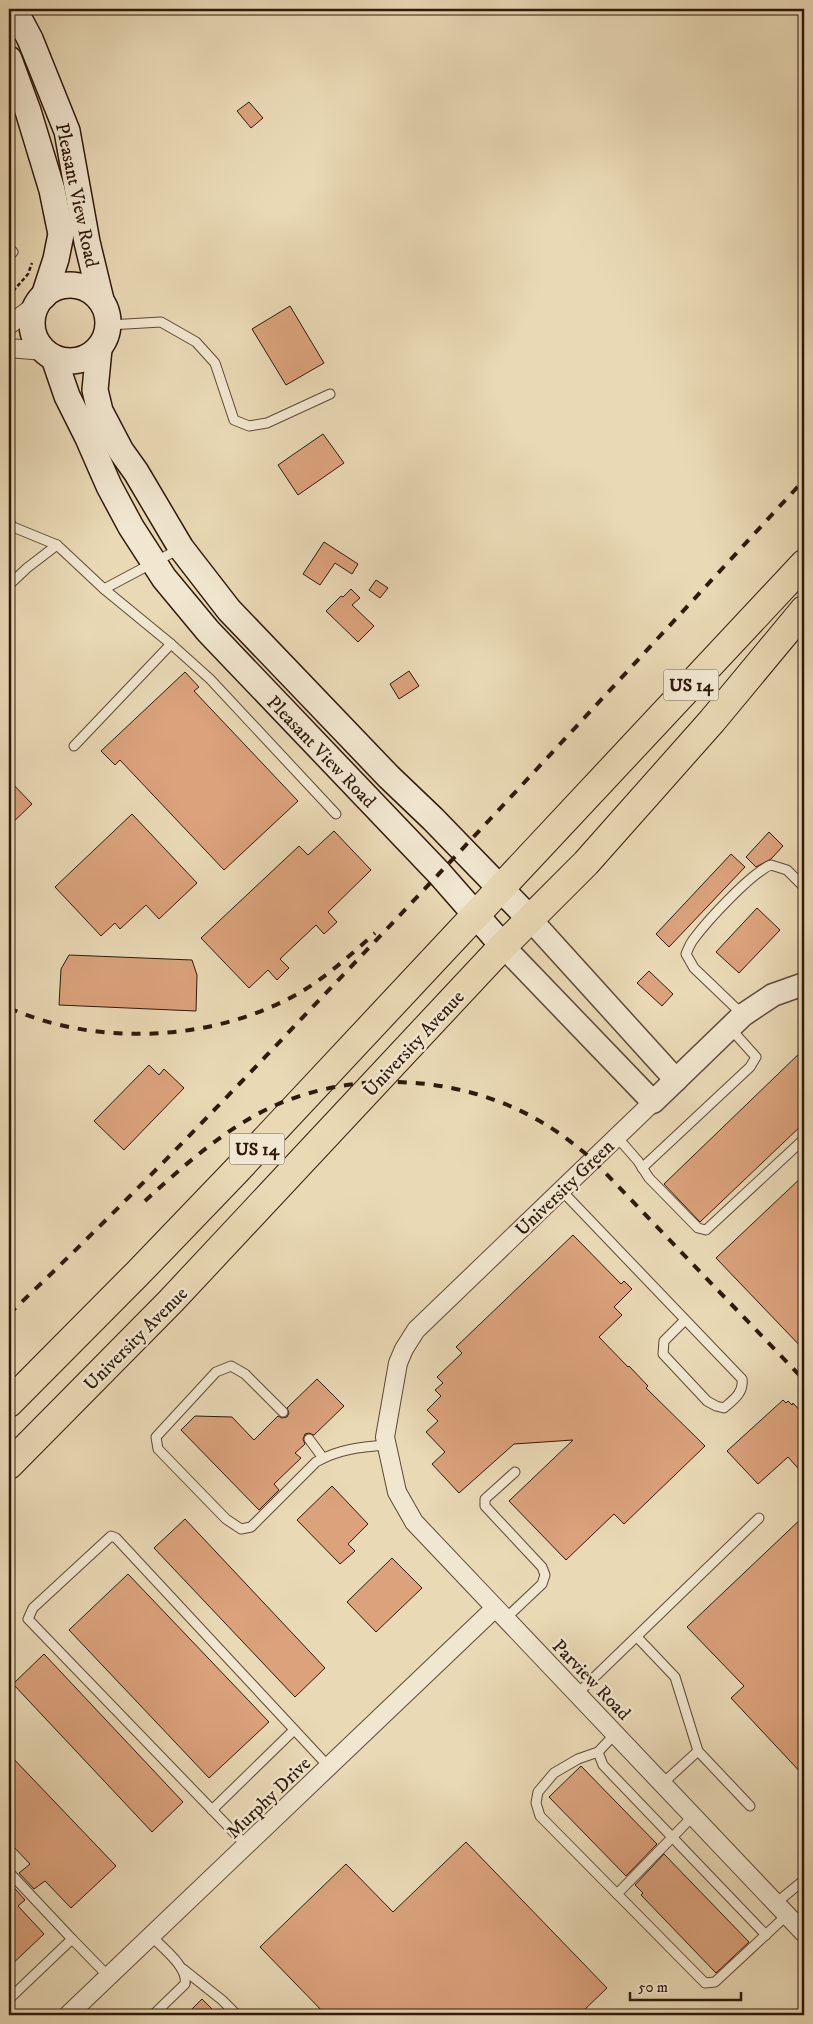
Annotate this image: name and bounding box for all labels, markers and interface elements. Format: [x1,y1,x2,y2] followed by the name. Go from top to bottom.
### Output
[50,121,103,270] street label: Pleasant View Road
[664,670,718,700] road number: US 14
[262,691,381,813] street label: Pleasant View Road
[359,986,469,1102] street label: University Avenue
[230,1134,284,1164] road number: US 14
[511,1135,619,1241] street label: University Green
[79,1282,193,1396] street label: University Avenue
[547,1635,635,1725] street label: Parview Road
[222,1752,316,1844] street label: Murphy Drive
[630,1969,742,2001] scale bar
[638,1978,668,1997] text: 50 m

